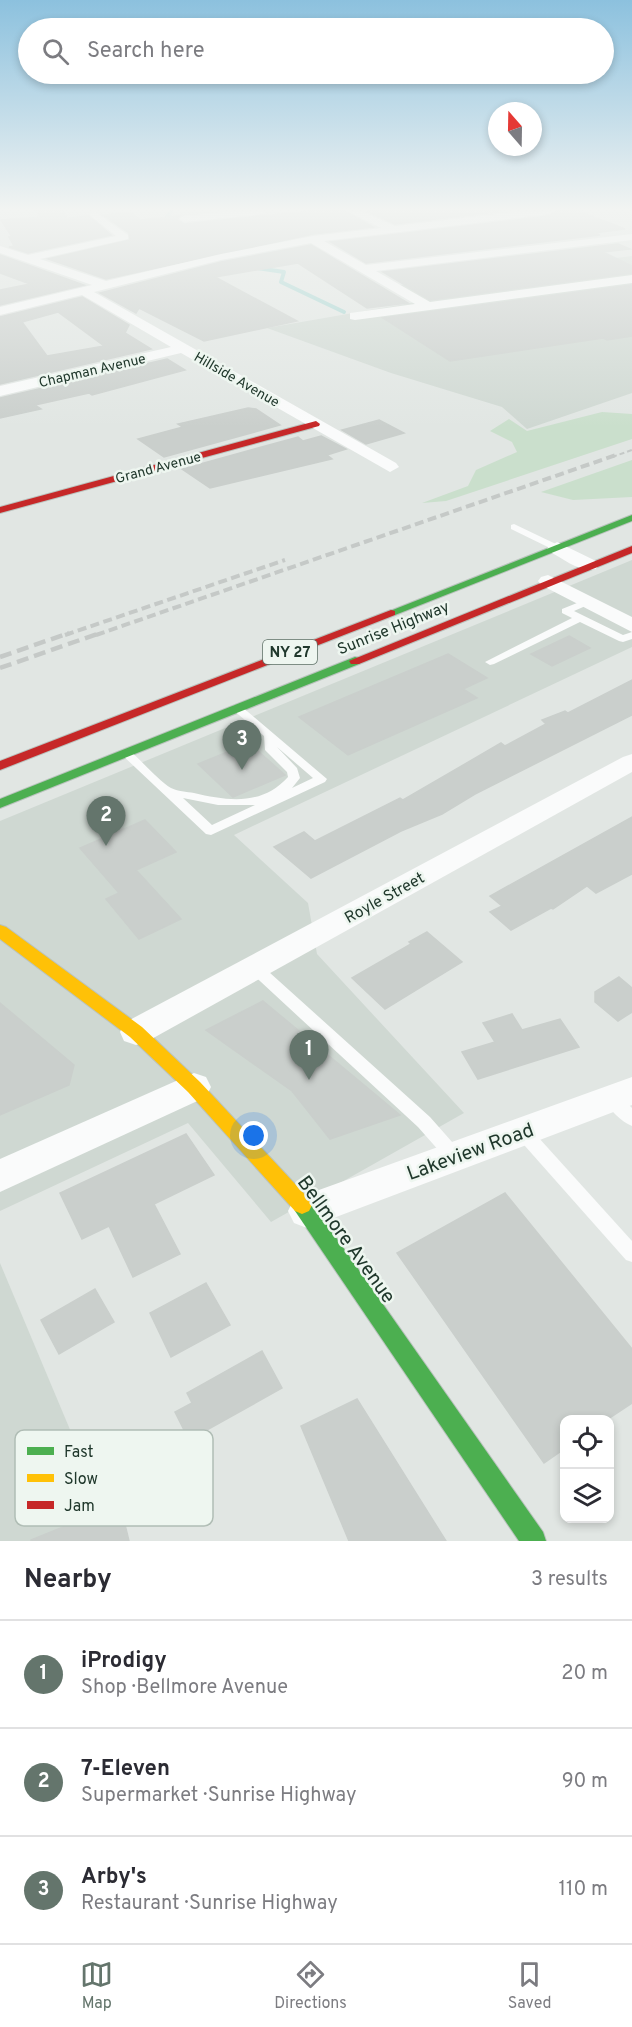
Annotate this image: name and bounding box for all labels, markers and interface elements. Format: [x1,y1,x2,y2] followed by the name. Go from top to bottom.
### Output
[18,18,614,84] search box
[39,35,72,68] icon: search
[87,38,205,65] text: Search here
[488,102,542,156] north arrow
[191,349,282,412] street label: Hillside Avenue
[37,351,147,392] street label: Chapman Avenue
[114,449,203,488] street label: Grand Avenue
[335,597,453,660] street label: Sunrise Highway
[263,640,317,664] road number: NY 27
[222,720,262,770] pin: 3
[86,796,126,846] pin: 2
[342,869,428,929] street label: Royle Street
[290,1030,328,1080] pin: 1
[404,1118,538,1188] street label: Lakeview Road
[239,1121,268,1150] your location
[290,1171,400,1309] street label: Bellmore Avenue
[560,1415,614,1523] map controls
[560,1415,614,1469] button: locate
[15,1430,213,1526] legend
[64,1443,94,1463] text: Fast
[560,1469,614,1523] button: layers
[64,1470,98,1490] text: Slow
[64,1497,95,1517] text: Jam
[24,1564,112,1597] text: Nearby
[531,1567,608,1593] text: 3 results
[81,1648,167,1675] text: iProdigy
[40,1661,48,1687] text: 1
[561,1661,608,1687] text: 20 m
[81,1675,288,1701] text: Shop · Bellmore Avenue
[81,1756,170,1783] text: 7-Eleven
[37,1769,50,1795] text: 2
[562,1769,608,1795] text: 90 m
[81,1783,357,1809] text: Supermarket · Sunrise Highway
[81,1864,147,1891] text: Arby's
[38,1877,50,1903] text: 3
[559,1877,608,1903] text: 110 m
[81,1891,338,1917] text: Restaurant · Sunrise Highway
[80,1958,113,2014] tab: Map
[274,1958,347,2014] tab: Directions
[508,1958,552,2014] tab: Saved

